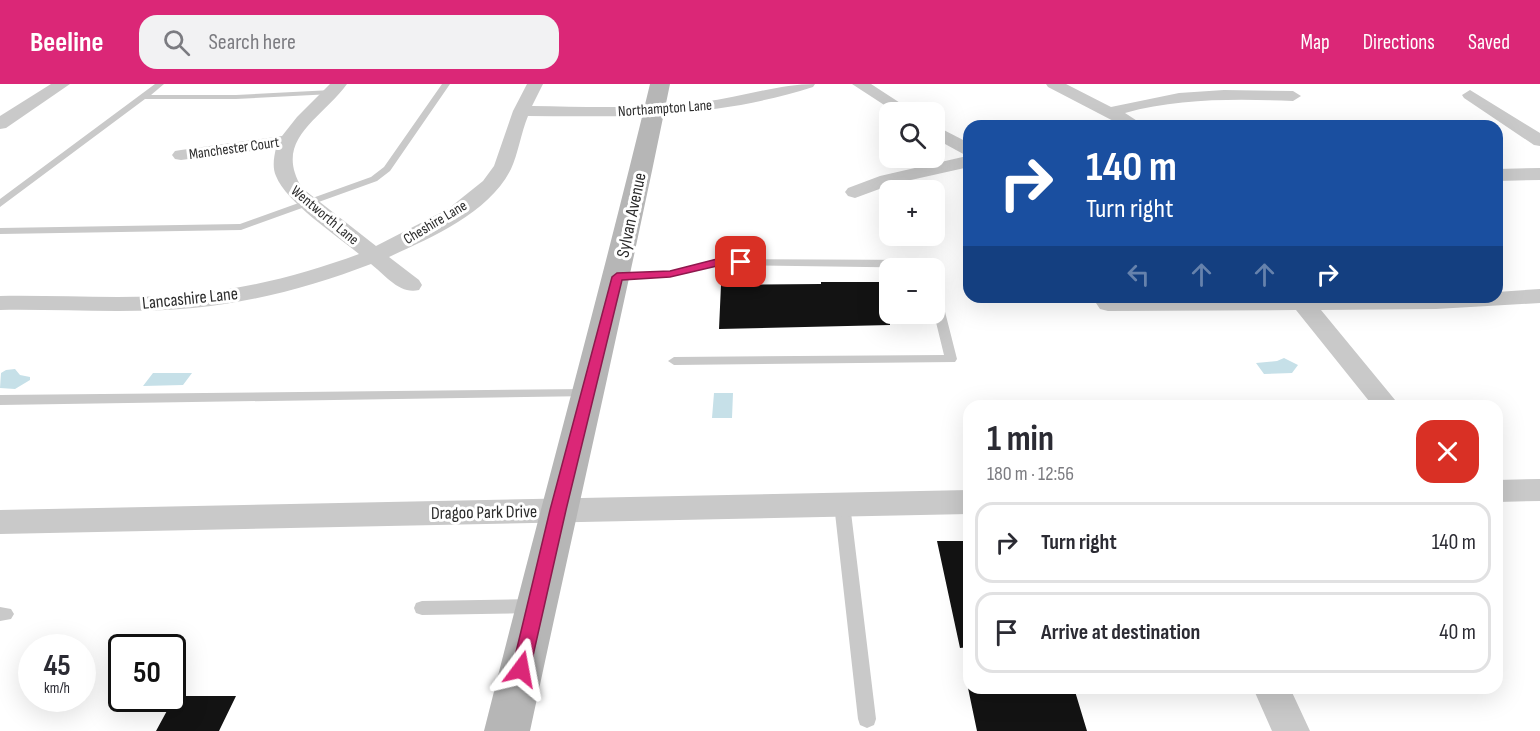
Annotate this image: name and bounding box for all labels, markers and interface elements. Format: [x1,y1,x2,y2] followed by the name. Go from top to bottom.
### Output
[139,15,559,69] search box
[30,26,103,59] text: Beeline
[160,26,193,59] icon: search
[208,29,296,56] text: Search here
[1300,30,1330,55] text: Map
[1363,30,1435,55] text: Directions
[1468,30,1510,55] text: Saved
[617,96,713,121] street label: Northampton Lane
[879,102,945,324] map controls
[879,102,945,168] button: search
[188,133,281,164] street label: Manchester Court
[1086,142,1177,193] text: 140 m
[987,144,1065,222] icon: right
[612,171,651,259] street label: Sylvan Avenue
[879,180,945,246] button: +
[287,181,363,249] street label: Wentworth Lane
[1086,193,1173,225] text: Turn right
[400,196,470,249] street label: Cheshire Lane
[715,236,766,287] pin
[724,245,757,278] icon: arrive
[879,258,945,324] button: −
[1122,258,1155,291] icon: left
[1185,258,1218,291] icon: ahead
[1248,258,1281,291] icon: ahead
[1311,258,1344,291] icon: right
[141,283,239,314] street label: Lancashire Lane
[987,418,1054,461] text: 1 min
[1416,420,1479,483] button: close
[987,462,1074,486] text: 180 m · 12:56
[431,501,537,524] street label: Dragoo Park Drive
[990,526,1023,559] icon: right
[1041,529,1117,556] text: Turn right
[1432,529,1476,556] text: 140 m
[990,616,1023,649] icon: arrive
[1041,619,1200,646] text: Arrive at destination
[1439,619,1476,646] text: 40 m
[108,634,186,712] speed limit sign: 50
[489,637,553,701] position arrow
[43,648,71,684] text: 45
[44,679,70,698] text: km/h

